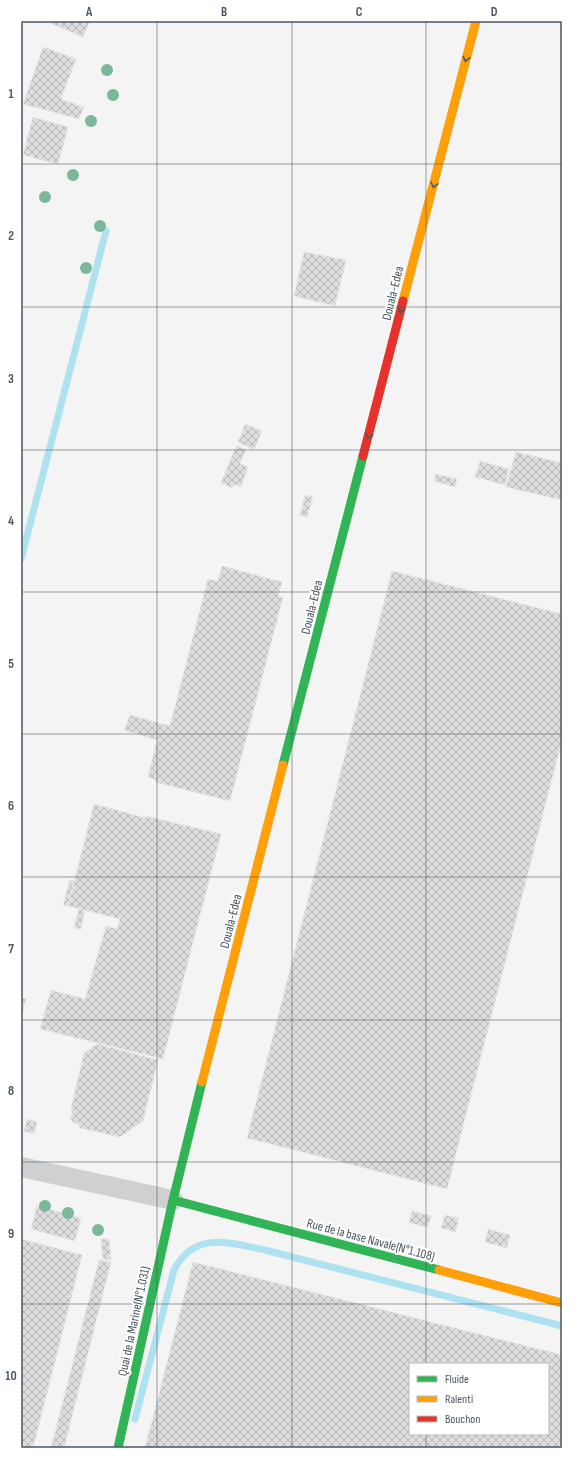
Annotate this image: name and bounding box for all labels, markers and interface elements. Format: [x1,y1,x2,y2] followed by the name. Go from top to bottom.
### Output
[85,4,93,20] text: A
[221,4,227,20] text: B
[356,4,363,20] text: C
[491,4,498,20] text: D
[462,55,471,62] one-way arrow
[8,86,14,102] text: 1
[430,181,438,188] one-way arrow
[8,228,14,244] text: 2
[379,264,407,322] street label: Douala-Edea
[397,307,406,314] one-way arrow
[8,371,14,387] text: 3
[365,433,373,440] one-way arrow
[8,513,14,529] text: 4
[298,578,326,636] street label: Douala-Edea
[8,656,14,672] text: 5
[8,798,14,814] text: 6
[217,892,245,950] street label: Douala-Edea
[8,941,14,957] text: 7
[8,1083,14,1099] text: 8
[305,1215,437,1265] street label: Rue de la base Navale(N°1.108)
[8,1226,14,1242] text: 9
[114,1265,153,1378] street label: Quai de la Marine(N°1.031)
[409,1363,549,1435] legend
[5,1368,17,1384] text: 10
[445,1372,469,1387] text: Fluide
[445,1392,473,1407] text: Ralenti
[445,1412,480,1427] text: Bouchon

